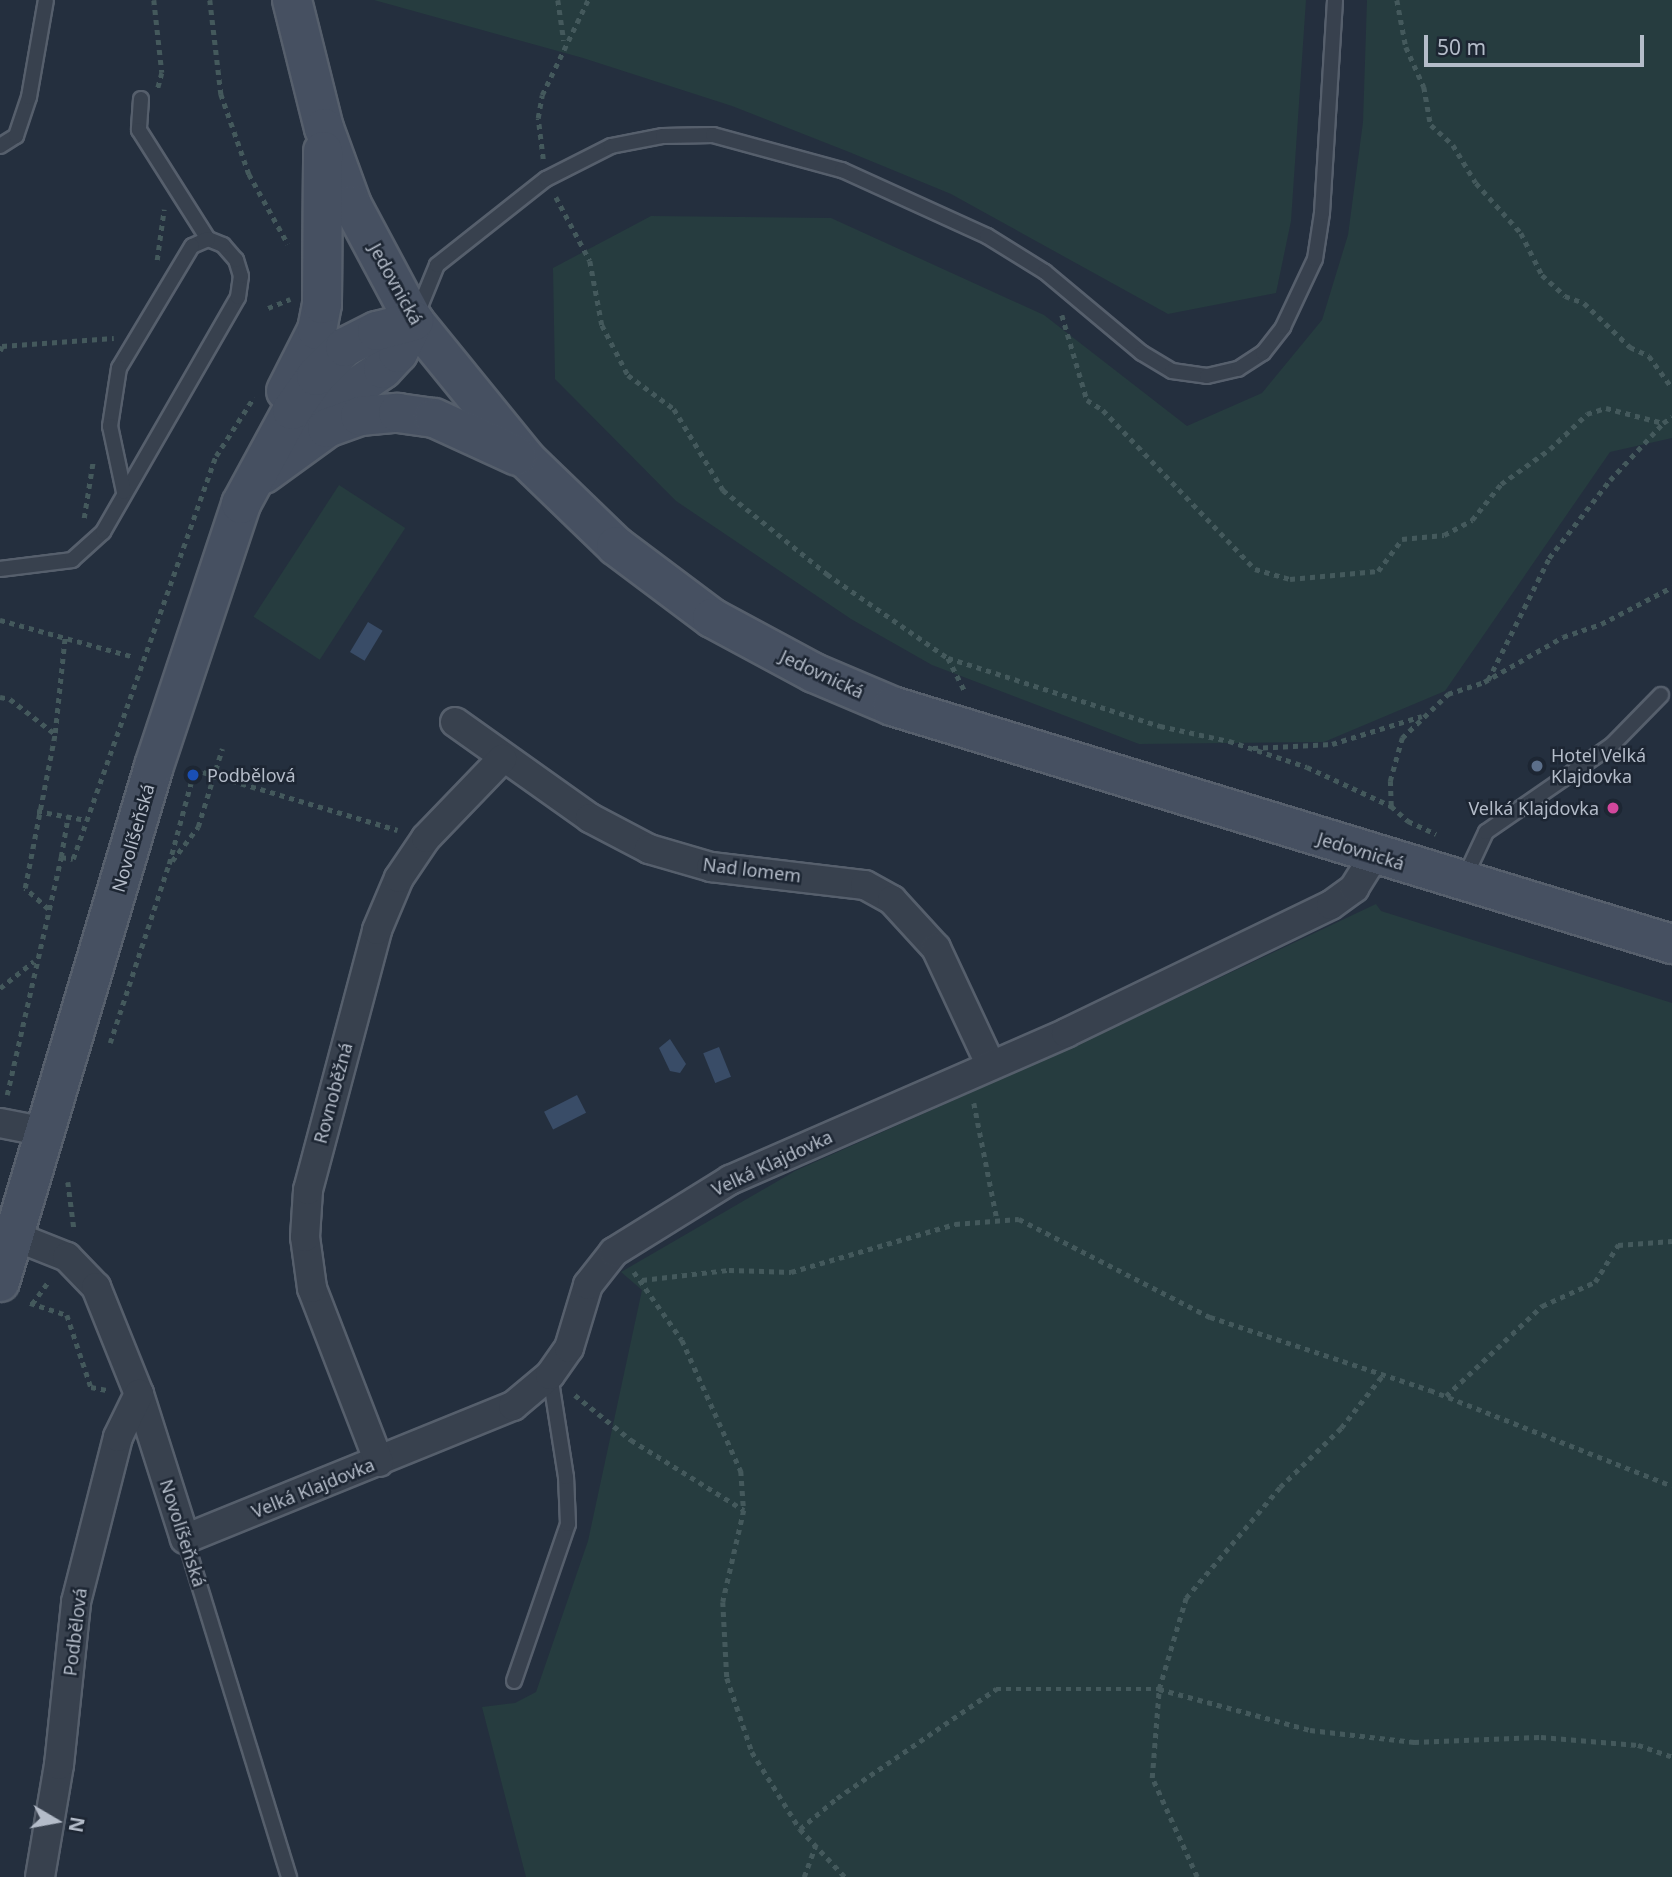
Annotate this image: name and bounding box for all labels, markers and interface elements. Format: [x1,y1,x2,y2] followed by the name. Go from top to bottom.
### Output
[1427,21,1648,65] scale bar
[1437,33,1486,61] text: 50 m
[365,239,427,329] street label: Jedovnická
[777,645,867,703] street label: Jedovnická
[1551,745,1646,788] place label: Hotel Velká Klajdovka
[1529,758,1545,774] marker: Hotel Velká Klajdovka
[207,764,295,786] place label: Podbělová
[185,767,201,783] marker: Podbělová
[107,781,159,895] street label: Novolíšeňská
[1468,797,1599,819] place label: Velká Klajdovka
[1605,800,1621,816] marker: Velká Klajdovka
[1315,828,1407,874] street label: Jedovnická
[702,853,802,887] street label: Nad lomem
[309,1040,357,1146] street label: Rovnoběžná
[708,1126,836,1200] street label: Velká Klajdovka
[248,1454,378,1522] street label: Velká Klajdovka
[155,1477,211,1589] street label: Novolíšeňská
[59,1587,91,1677] street label: Podbělová
[21,1786,91,1856] north arrow
[63,1815,91,1835] text: N

